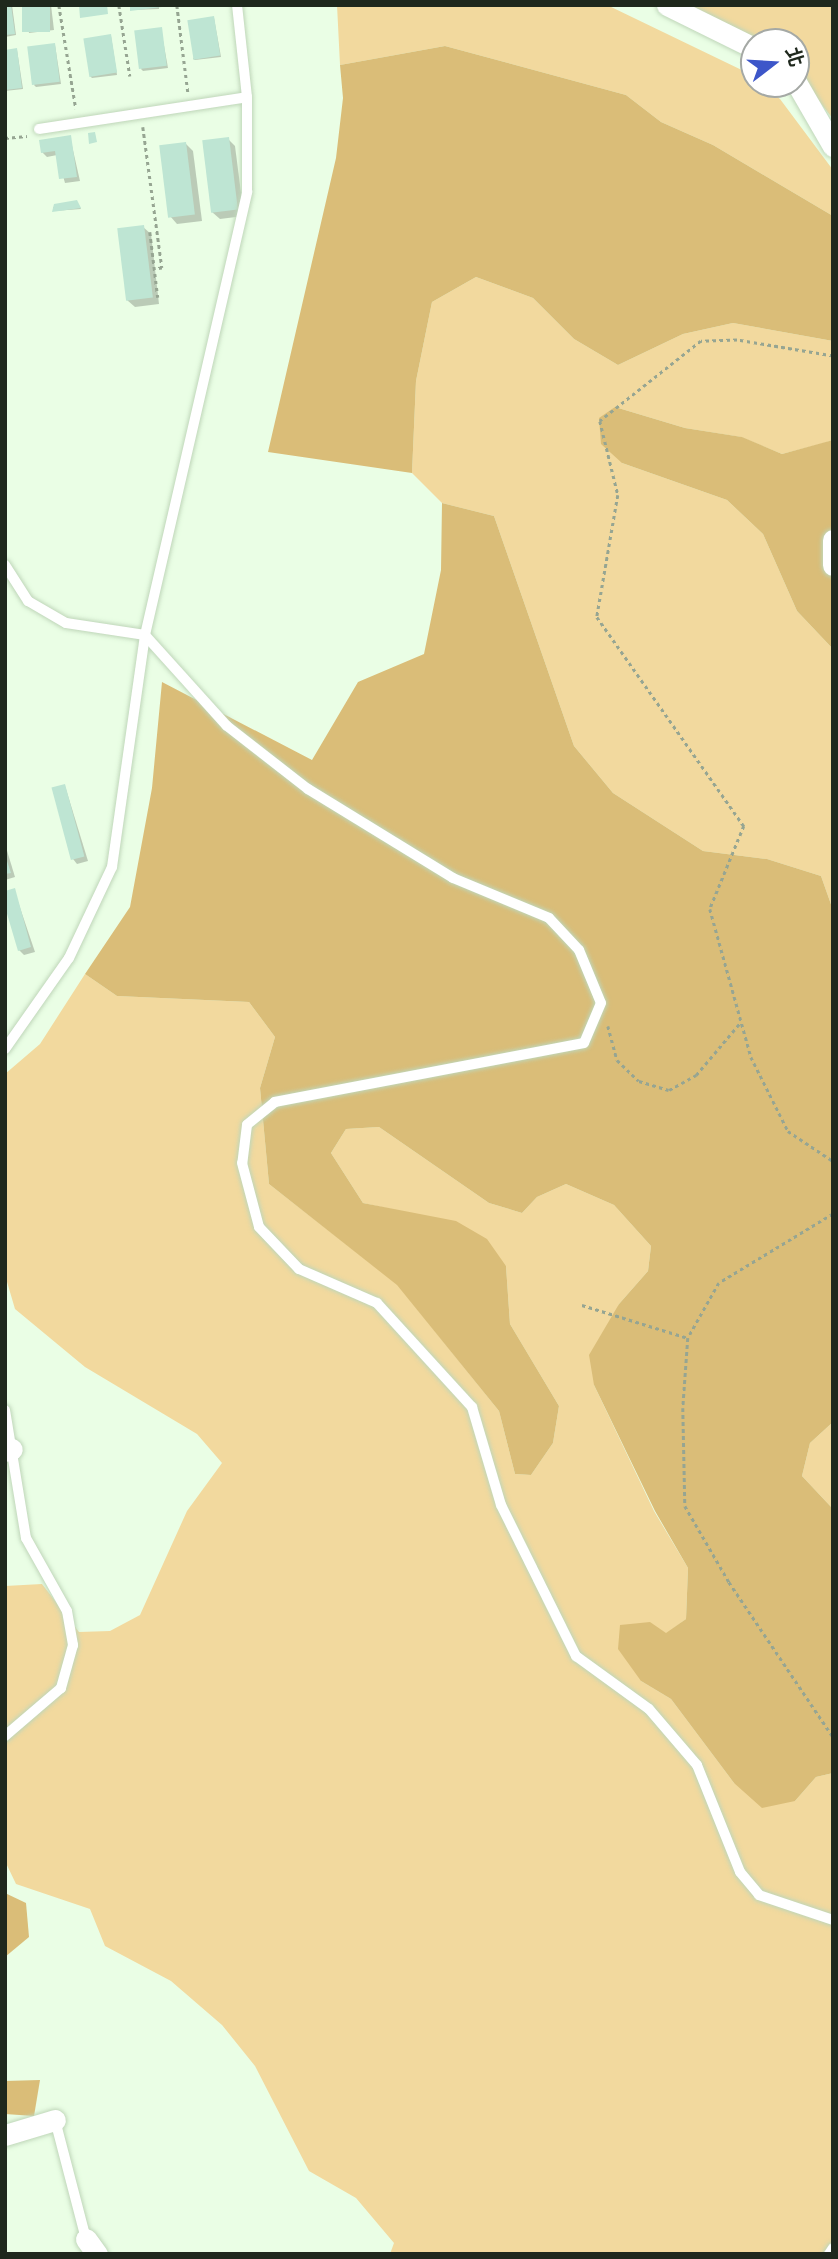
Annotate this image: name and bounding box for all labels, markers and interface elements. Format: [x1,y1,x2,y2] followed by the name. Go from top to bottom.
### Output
[740,28,810,98] north arrow
[777,44,810,71] text: 北

